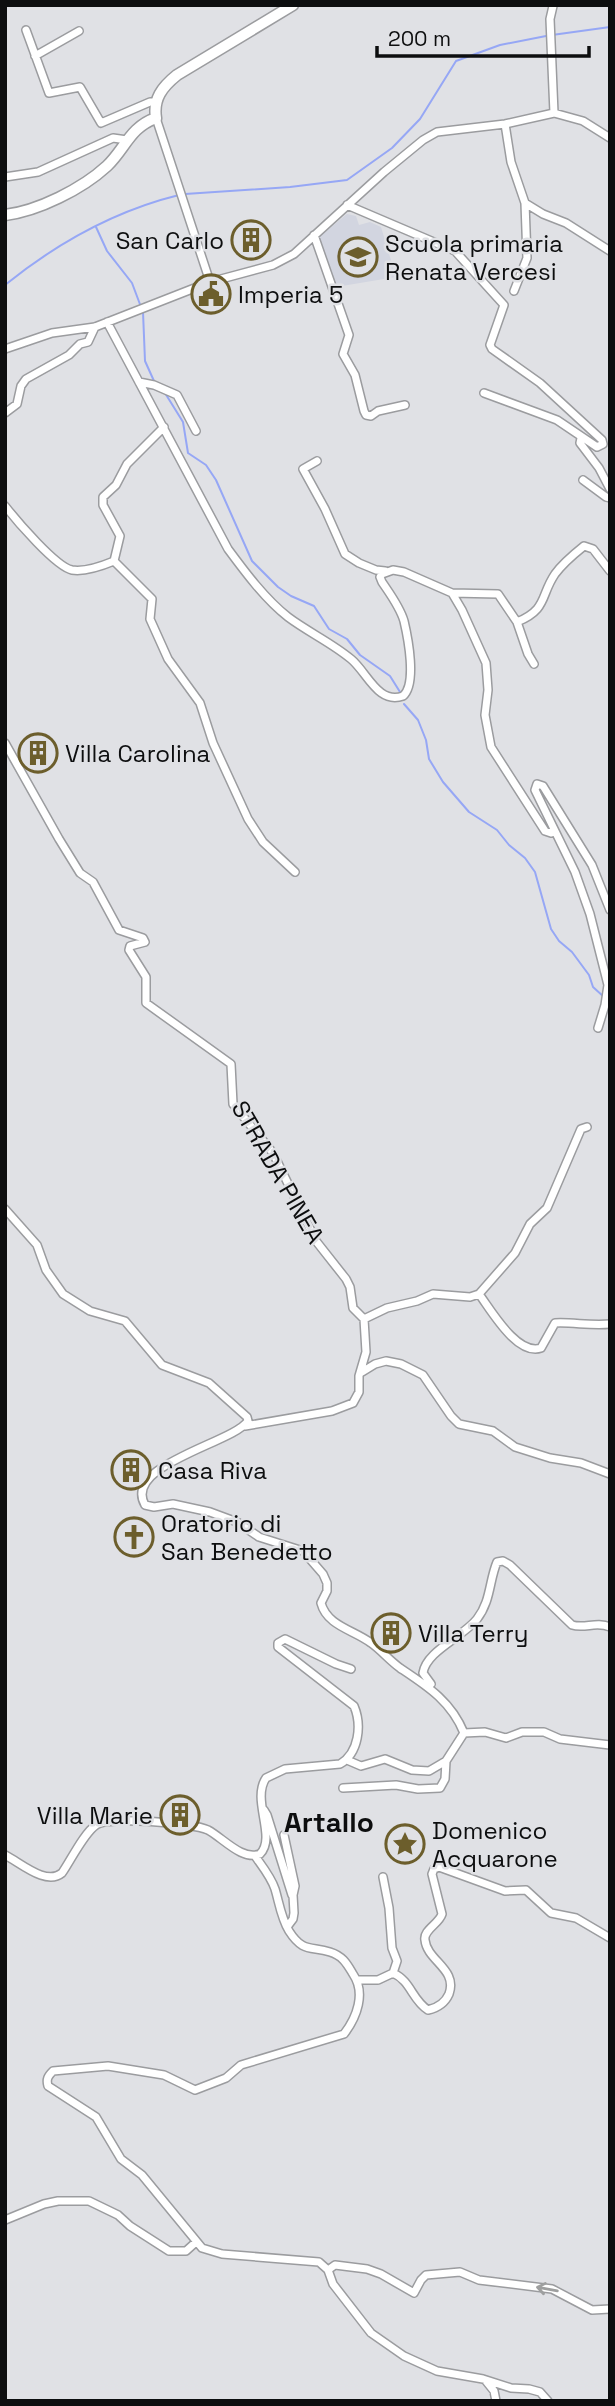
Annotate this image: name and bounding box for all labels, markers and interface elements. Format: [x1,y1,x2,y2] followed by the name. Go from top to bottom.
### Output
[377,14,589,58] scale bar
[388,25,451,52] text: 200 m
[230,219,272,261] building icon: San Carlo
[116,225,224,256] place label: San Carlo
[385,228,563,287] place label: Scuola primaria Renata Vercesi
[337,236,379,278] school or university icon: Scuola primaria Renata Vercesi
[190,273,232,315] public building icon: Imperia 5
[238,279,343,310] place label: Imperia 5
[17,732,59,774] building icon: Villa Carolina
[65,738,211,769] place label: Villa Carolina
[225,1095,331,1249] street label: STRADA PINEA
[110,1449,152,1491] building icon: Casa Riva
[158,1455,267,1486] place label: Casa Riva
[161,1508,333,1567] place label: Oratorio di San Benedetto
[113,1516,155,1558] church icon: Oratorio di San Benedetto
[370,1612,412,1654] building icon: Villa Terry
[418,1618,529,1649] place label: Villa Terry
[159,1794,201,1836] building icon: Villa Marie
[37,1800,153,1831] place label: Villa Marie
[284,1804,374,1840] district label: Artallo
[432,1815,558,1874] place label: Domenico Acquarone
[384,1823,426,1865] place icon: Domenico Acquarone
[536,2282,559,2295] one-way arrow

